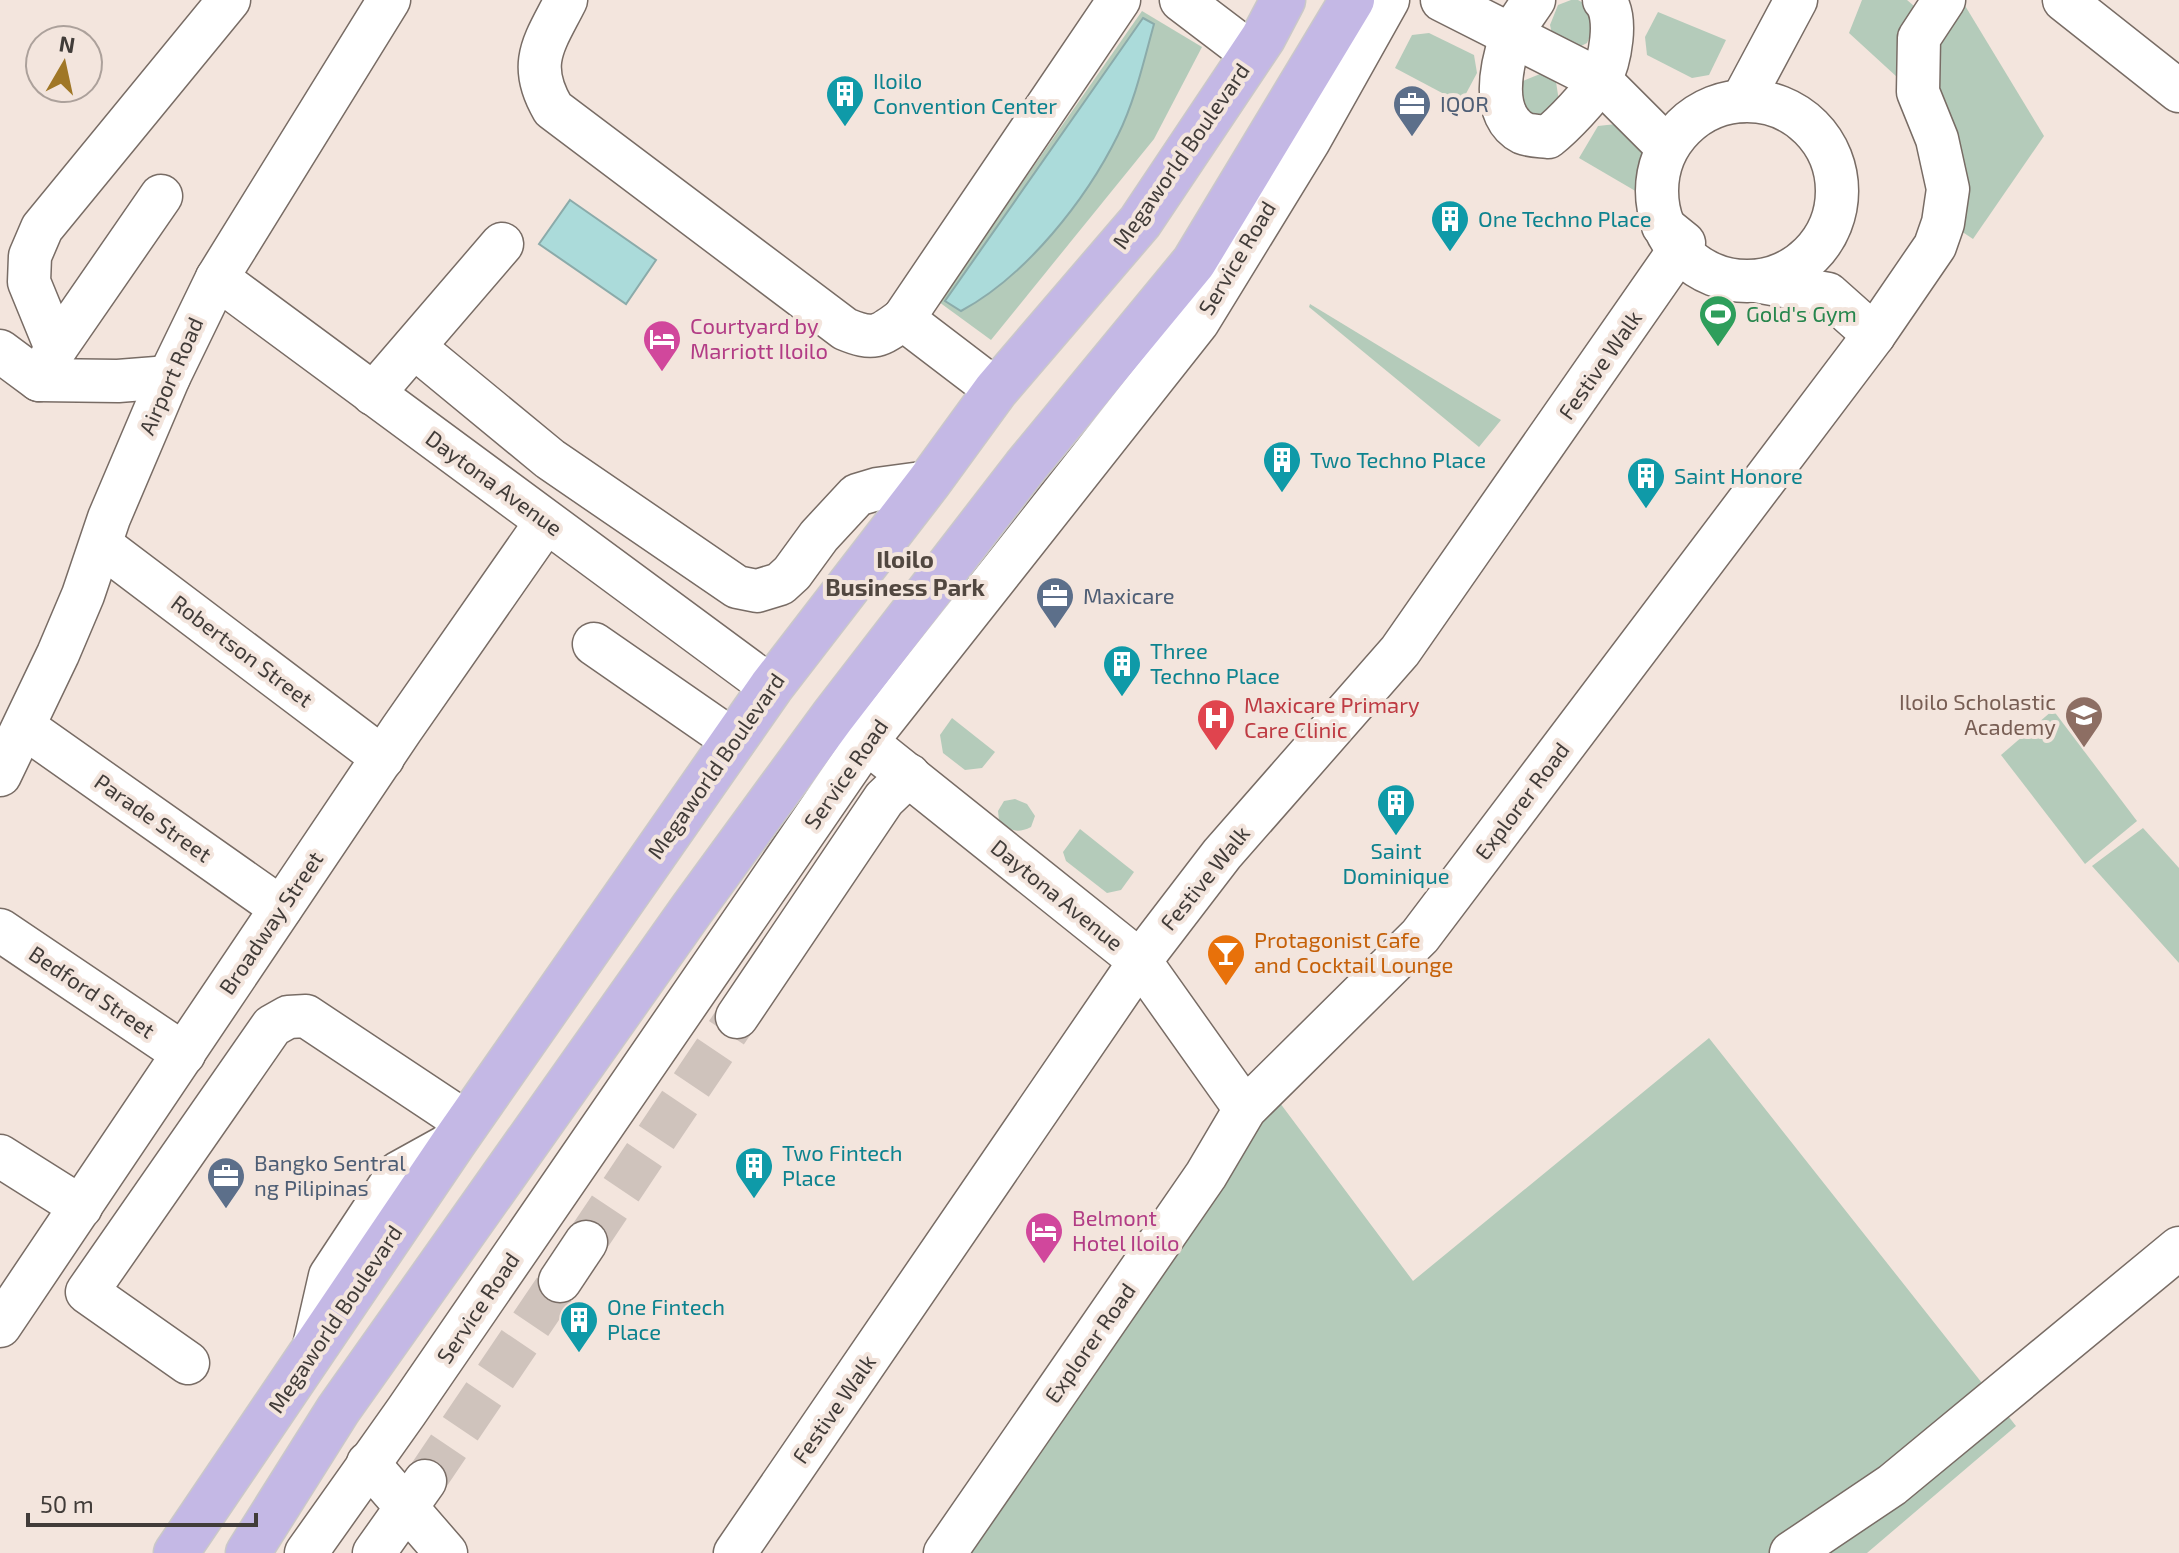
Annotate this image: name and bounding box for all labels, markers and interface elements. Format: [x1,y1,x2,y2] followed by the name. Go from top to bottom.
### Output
[24,24,104,104] north arrow
[57,29,77,57] text: N
[1106,58,1254,253] street label: Megaworld Boulevard
[873,67,1057,118] place label: Iloilo Convention Center
[824,73,866,128] building icon: Iloilo Convention Center
[1391,83,1433,138] office icon: IQOR
[1440,90,1489,117] place label: IQOR
[1192,196,1280,319] street label: Service Road
[1429,198,1471,253] building icon: One Techno Place
[1478,205,1652,231] place label: One Techno Place
[1697,293,1739,348] sports icon: Gold's Gym
[1746,300,1857,326] place label: Gold's Gym
[1552,305,1646,424] street label: Festive Walk
[690,312,828,363] place label: Courtyard by Marriott Iloilo
[133,313,208,438] street label: Airport Road
[641,318,683,373] hotel icon: Courtyard by Marriott Iloilo
[421,424,568,540] street label: Daytona Avenue
[1261,439,1303,494] building icon: Two Techno Place
[1310,446,1486,472] place label: Two Techno Place
[1625,455,1667,510] building icon: Saint Honore
[1674,462,1803,488] place label: Saint Honore
[825,544,985,601] district label: Iloilo Business Park
[1034,575,1076,630] office icon: Maxicare
[1083,582,1175,608] place label: Maxicare
[167,589,318,712] street label: Robertson Street
[1150,637,1280,688] place label: Three Techno Place
[1101,643,1143,698] building icon: Three Techno Place
[641,668,789,863] street label: Megaworld Boulevard
[1899,688,2056,739] place label: Iloilo Scholastic Academy
[1244,691,1420,742] place label: Maxicare Primary Care Clinic
[2063,694,2105,749] school or university icon: Iloilo Scholastic Academy
[1195,697,1237,752] hospital icon: Maxicare Primary Care Clinic
[798,714,893,833] street label: Service Road
[1469,737,1574,864] street label: Explorer Road
[90,767,217,867] street label: Parade Street
[1375,782,1417,837] building icon: Saint Dominique
[1154,820,1254,935] street label: Festive Walk
[986,833,1129,955] street label: Daytona Avenue
[1343,837,1449,888] place label: Saint Dominique
[213,846,328,999] street label: Broadway Street
[1254,926,1453,977] place label: Protagonist Cafe and Cocktail Lounge
[1205,932,1247,987] bar icon: Protagonist Cafe and Cocktail Lounge
[25,940,160,1043] street label: Bedford Street
[782,1139,903,1190] place label: Two Fintech Place
[733,1145,775,1200] building icon: Two Fintech Place
[254,1149,406,1200] place label: Bangko Sentral ng Pilipinas
[205,1155,247,1210] office icon: Bangko Sentral ng Pilipinas
[1072,1204,1180,1255] place label: Belmont Hotel Iloilo
[1023,1210,1065,1265] hotel icon: Belmont Hotel Iloilo
[262,1220,407,1417] street label: Megaworld Boulevard
[431,1247,524,1368] street label: Service Road
[1038,1278,1140,1407] street label: Explorer Road
[607,1293,725,1344] place label: One Fintech Place
[558,1299,600,1354] building icon: One Fintech Place
[786,1349,880,1468] street label: Festive Walk
[28,1477,256,1527] scale bar
[40,1489,94,1518] text: 50 m

